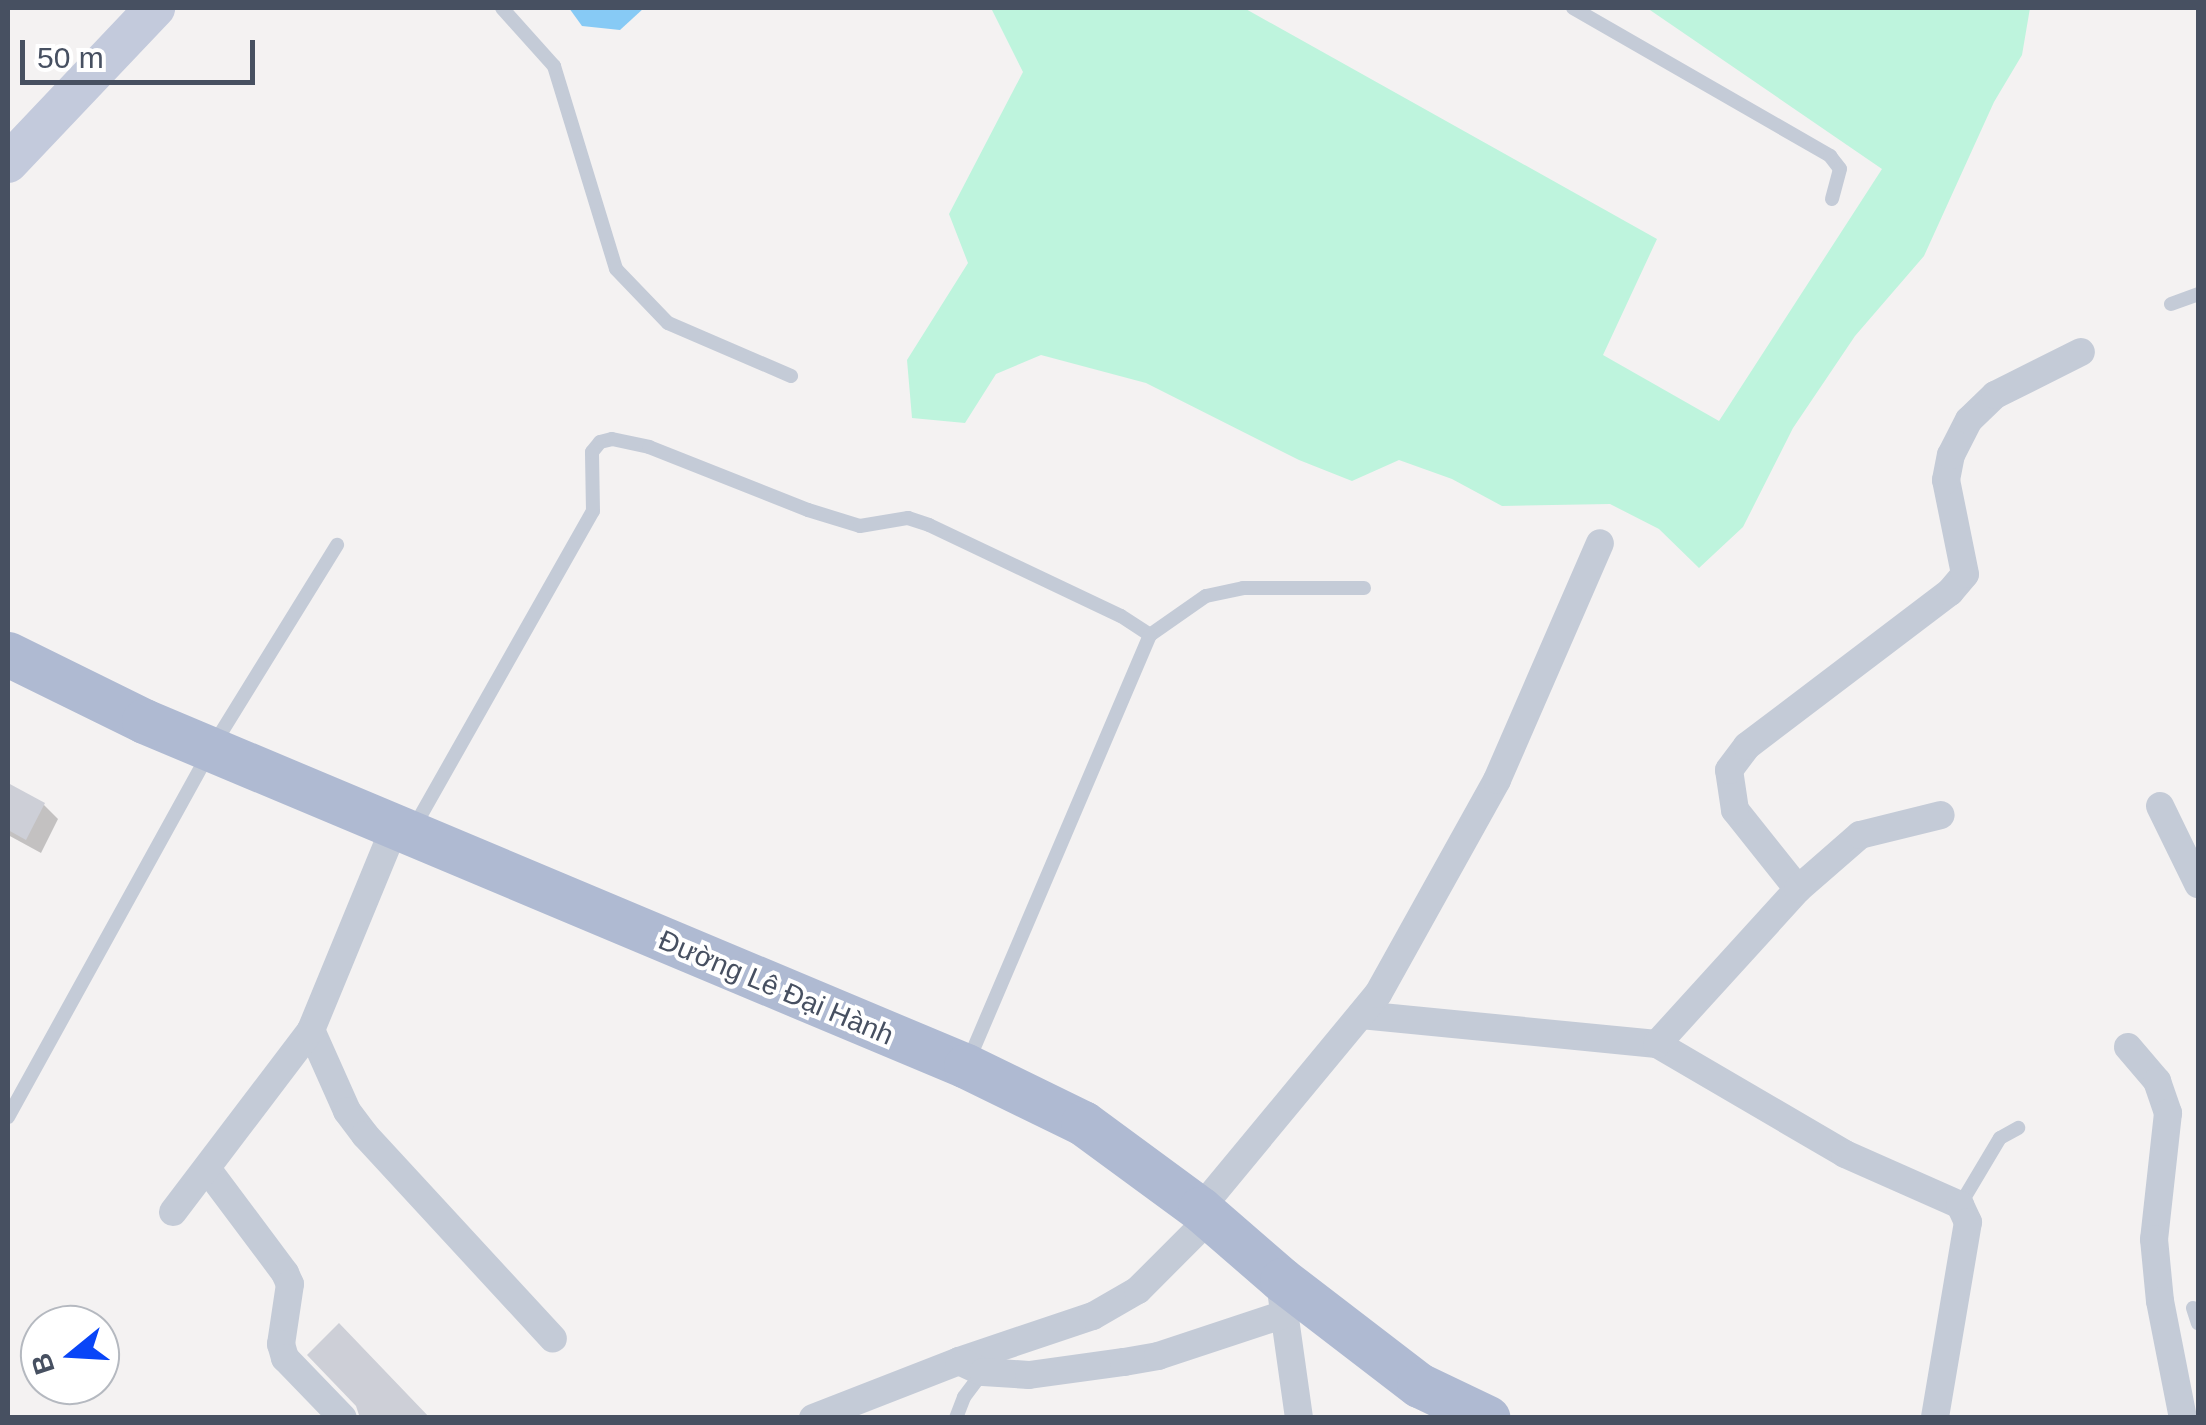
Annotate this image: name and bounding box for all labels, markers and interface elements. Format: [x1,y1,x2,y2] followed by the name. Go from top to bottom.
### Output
[25,20,260,82] scale bar
[37,41,104,74] text: 50 m
[653,923,899,1053] street label: Đường Lê Đại Hành
[20,1305,120,1405] north arrow
[25,1349,61,1378] text: B

